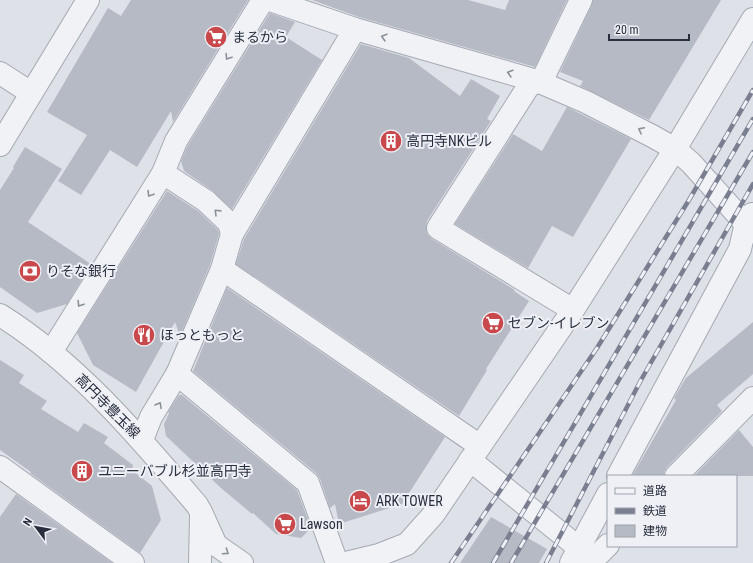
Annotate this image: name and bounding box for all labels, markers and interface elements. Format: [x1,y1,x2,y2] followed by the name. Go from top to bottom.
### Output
[609,16,689,42] scale bar
[615,23,639,37] text: 20 m
[203,24,229,50] supermarket icon: まるから
[232,29,288,45] place label: まるから
[381,34,388,42] one-way arrow
[226,53,233,60] one-way arrow
[506,69,513,78] one-way arrow
[378,128,404,154] building icon: 高円寺NKビル
[638,128,645,135] one-way arrow
[406,133,492,149] place label: 高円寺NKビル
[147,190,155,197] one-way arrow
[214,209,222,217] one-way arrow
[17,258,43,284] bank icon: りそな銀行
[46,263,116,279] place label: りそな銀行
[78,300,85,307] one-way arrow
[480,310,506,336] supermarket icon: セブン-イレブン
[508,315,609,331] place label: セブン-イレブン
[131,322,157,348] restaurant icon: ほっともっと
[160,327,244,343] place label: ほっともっと
[73,371,143,441] street label: 高円寺豊玉線
[154,402,161,409] one-way arrow
[69,458,95,484] building icon: ユニーバブル杉並高円寺
[98,463,252,479] place label: ユニーバブル杉並高円寺
[607,475,737,547] legend
[643,484,667,498] text: 道路
[347,488,373,514] hotel icon: ARK TOWER
[376,493,443,509] place label: ARK TOWER
[643,504,667,518] text: 鉄道
[16,507,56,547] north arrow
[272,511,298,537] supermarket icon: Lawson
[21,515,35,528] text: N
[300,516,343,532] place label: Lawson
[643,524,667,538] text: 建物
[222,547,229,555] one-way arrow

